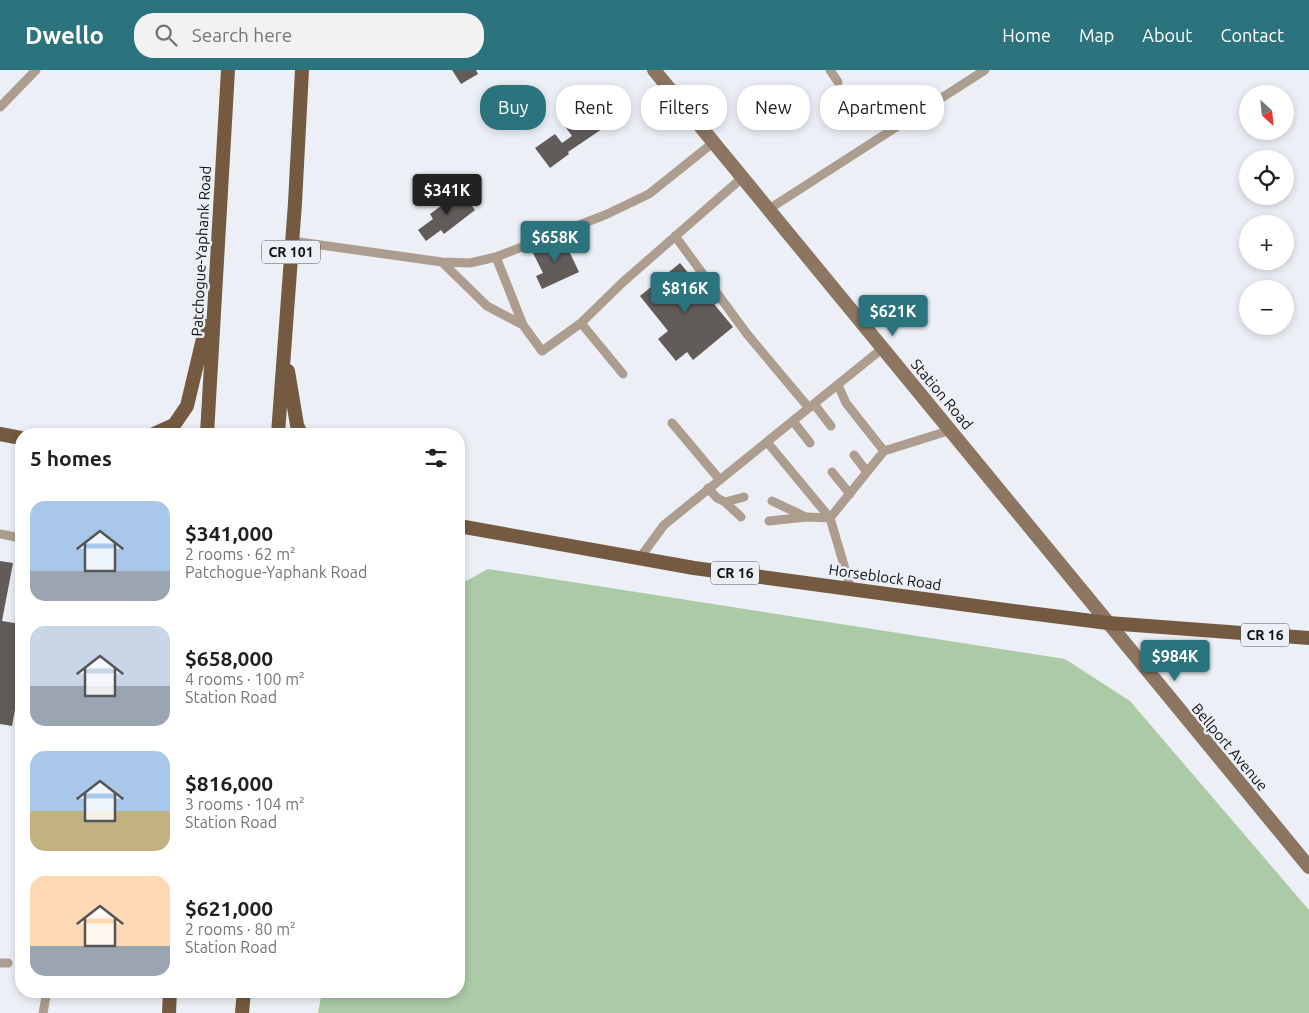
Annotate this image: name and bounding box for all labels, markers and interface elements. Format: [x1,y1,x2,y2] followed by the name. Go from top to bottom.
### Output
[134,13,484,58] search box
[152,21,180,49] icon: search
[25,22,104,49] text: Dwello
[192,24,292,46] text: Search here
[1002,25,1051,45] text: Home
[1079,25,1114,45] text: Map
[1142,25,1192,45] text: About
[1220,25,1284,45] text: Contact
[480,85,546,130] chip: Buy
[556,85,631,130] chip: Rent
[641,85,727,130] chip: Filters
[737,85,810,130] chip: New
[820,85,944,130] chip: Apartment
[1239,85,1294,140] north arrow
[1239,85,1294,335] map controls
[1239,150,1294,205] button: locate
[188,165,214,337] street label: Patchogue-Yaphank Road
[412,174,482,216] pin: $341K
[424,181,470,199] text: $341K
[1239,215,1294,270] button: +
[520,220,590,263] pin: $658K
[532,228,578,246] text: $658K
[262,240,320,263] road number: CR 101
[650,272,720,314] pin: $816K
[662,279,708,297] text: $816K
[1239,280,1294,335] button: −
[858,294,928,337] pin: $621K
[870,302,916,320] text: $621K
[908,355,976,433] street label: Station Road
[422,444,450,472] icon: filters
[30,446,112,470] text: 5 homes
[70,521,130,581] icon: home
[185,521,273,545] text: $341,000
[185,545,296,563] text: 2 rooms · 62 m²
[827,561,943,593] street label: Horseblock Road
[711,562,759,584] road number: CR 16
[185,563,367,581] text: Patchogue-Yaphank Road
[1241,624,1289,646] road number: CR 16
[1140,640,1210,682] pin: $984K
[70,646,130,706] icon: home
[185,646,273,670] text: $658,000
[1152,647,1198,665] text: $984K
[185,670,305,688] text: 4 rooms · 100 m²
[185,688,277,706] text: Station Road
[1189,700,1271,794] street label: Bellport Avenue
[70,771,130,831] icon: home
[185,771,273,795] text: $816,000
[185,795,305,813] text: 3 rooms · 104 m²
[185,813,277,831] text: Station Road
[70,896,130,956] icon: home
[185,896,273,920] text: $621,000
[185,920,296,938] text: 2 rooms · 80 m²
[185,938,277,956] text: Station Road

